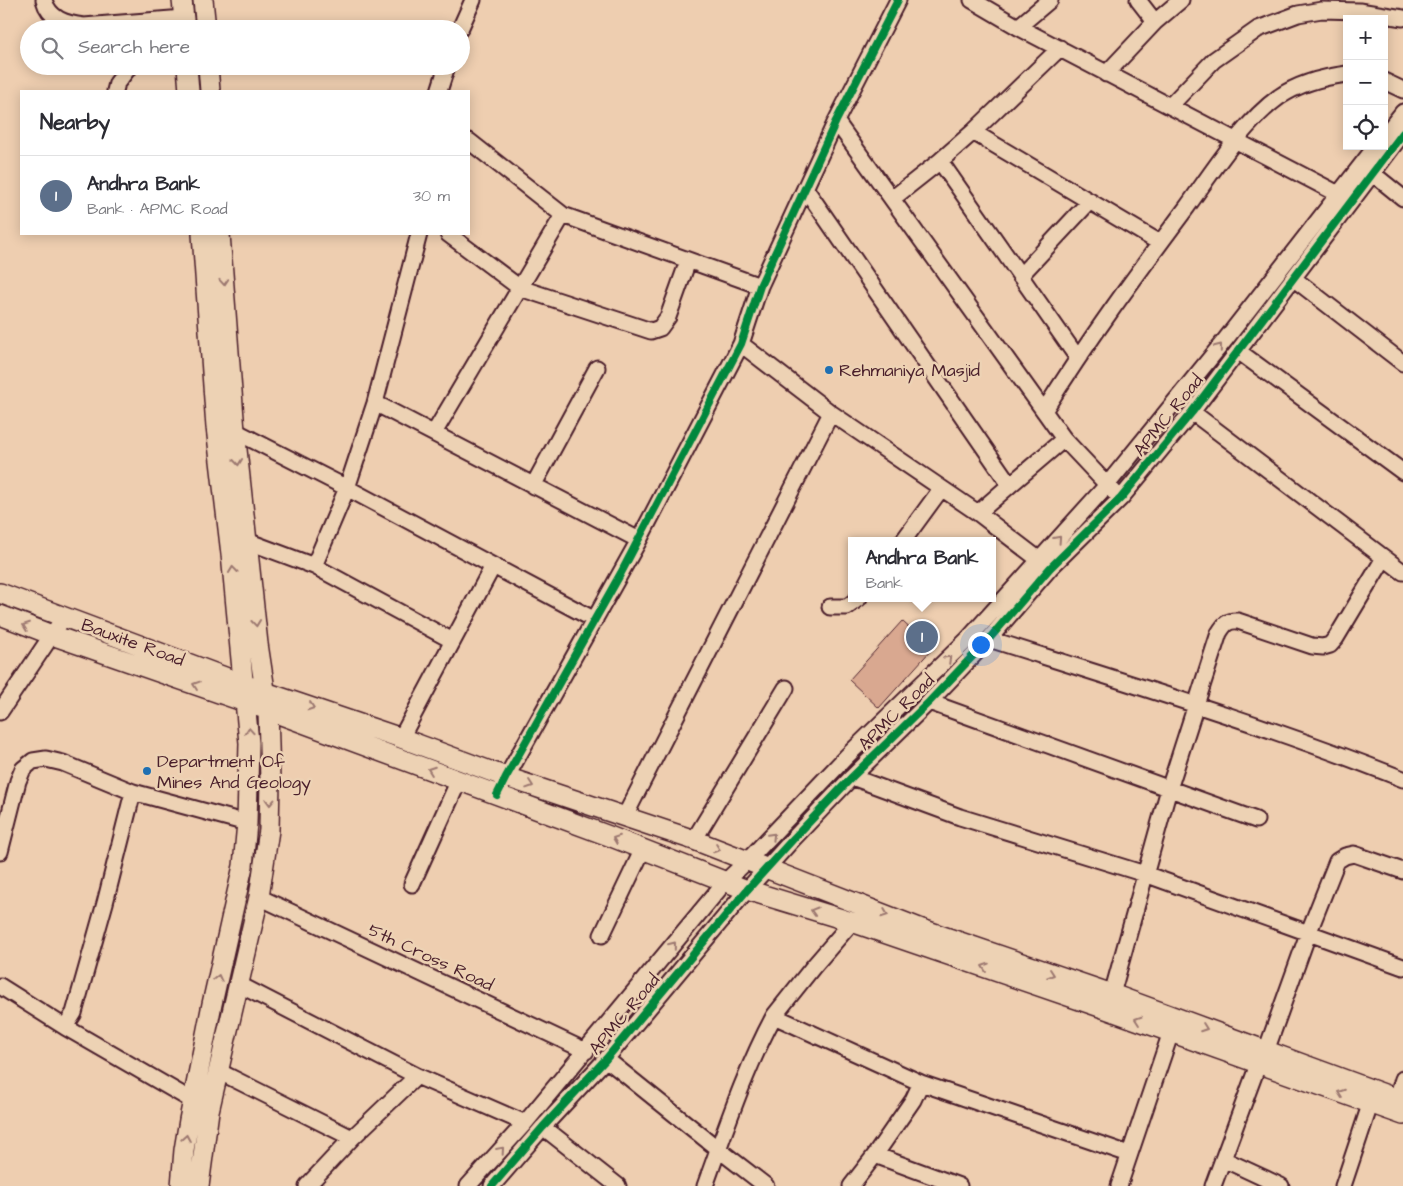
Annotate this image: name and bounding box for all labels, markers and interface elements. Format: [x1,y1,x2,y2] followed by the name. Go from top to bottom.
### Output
[1343,15,1388,150] map controls
[1343,15,1388,60] button: +
[20,20,470,75] search box
[38,34,66,62] icon: search
[78,34,190,61] text: Search here
[1343,60,1388,105] button: −
[1343,105,1388,150] button: locate
[40,108,110,137] text: Nearby
[87,171,200,198] text: Andhra Bank
[55,185,57,207] text: 1
[413,185,450,207] text: 30 m
[87,198,228,220] text: Bank · APMC Road
[218,279,229,287] one-way arrow
[1213,344,1221,353] one-way arrow
[839,358,980,384] place label: Rehmaniya Masjid
[823,364,835,376] marker: Rehmaniya Masjid
[1127,369,1209,462] street label: APMC Road
[232,458,243,466] one-way arrow
[1052,535,1061,544] one-way arrow
[848,537,996,602] popup
[866,545,978,572] text: Andhra Bank
[228,565,239,573] one-way arrow
[866,572,903,594] text: Bank
[78,612,188,673] street label: Bauxite Road
[906,618,938,656] pin: 1
[250,620,261,628] one-way arrow
[22,621,31,632] one-way arrow
[968,632,994,658] your location
[943,655,952,664] one-way arrow
[852,668,940,756] street label: APMC Road
[192,681,200,691] one-way arrow
[306,702,315,712] one-way arrow
[243,727,254,735] one-way arrow
[157,749,311,796] place label: Department Of Mines And Geology
[141,765,153,777] marker: Department Of Mines And Geology
[427,766,436,776] one-way arrow
[526,779,534,789] one-way arrow
[265,799,275,807] one-way arrow
[766,832,775,841] one-way arrow
[612,834,621,845] one-way arrow
[712,843,721,853] one-way arrow
[810,906,818,916] one-way arrow
[880,908,889,918] one-way arrow
[364,917,498,997] street label: 5th Cross Road
[667,942,676,951] one-way arrow
[981,963,989,973] one-way arrow
[583,968,666,1060] street label: APMC Road
[1046,968,1054,978] one-way arrow
[212,974,223,983] one-way arrow
[1135,1016,1143,1026] one-way arrow
[1199,1022,1208,1032] one-way arrow
[1337,1089,1345,1099] one-way arrow
[180,1133,190,1142] one-way arrow
[496,1147,505,1156] one-way arrow

